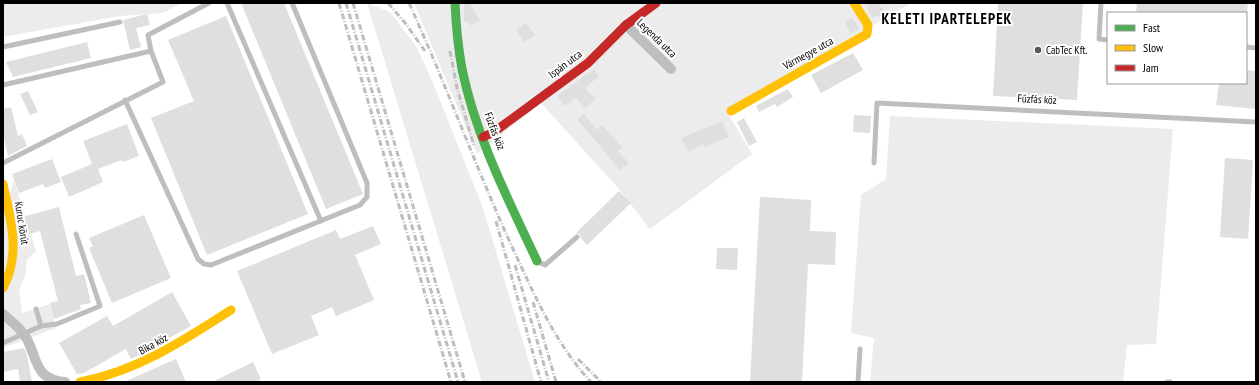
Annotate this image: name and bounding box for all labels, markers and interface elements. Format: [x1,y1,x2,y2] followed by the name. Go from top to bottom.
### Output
[882,9,1012,28] district label: KELETI IPARTELEPEK
[1107,12,1247,84] legend
[634,16,680,60] street label: Legenda utca
[1143,20,1161,35] text: Fast
[779,33,836,73] street label: Vármegye utca
[1143,40,1164,55] text: Slow
[1046,43,1087,57] place label: CabTec Kft.
[1033,45,1043,55] marker: CabTec Kft.
[545,47,585,81] street label: Ispán utca
[1142,60,1159,75] text: Jam
[1017,91,1057,107] street label: Fűzfás köz
[481,110,509,152] street label: Fűzfás köz
[12,200,32,246] street label: Kuruc körút
[136,330,170,358] street label: Bika köz

